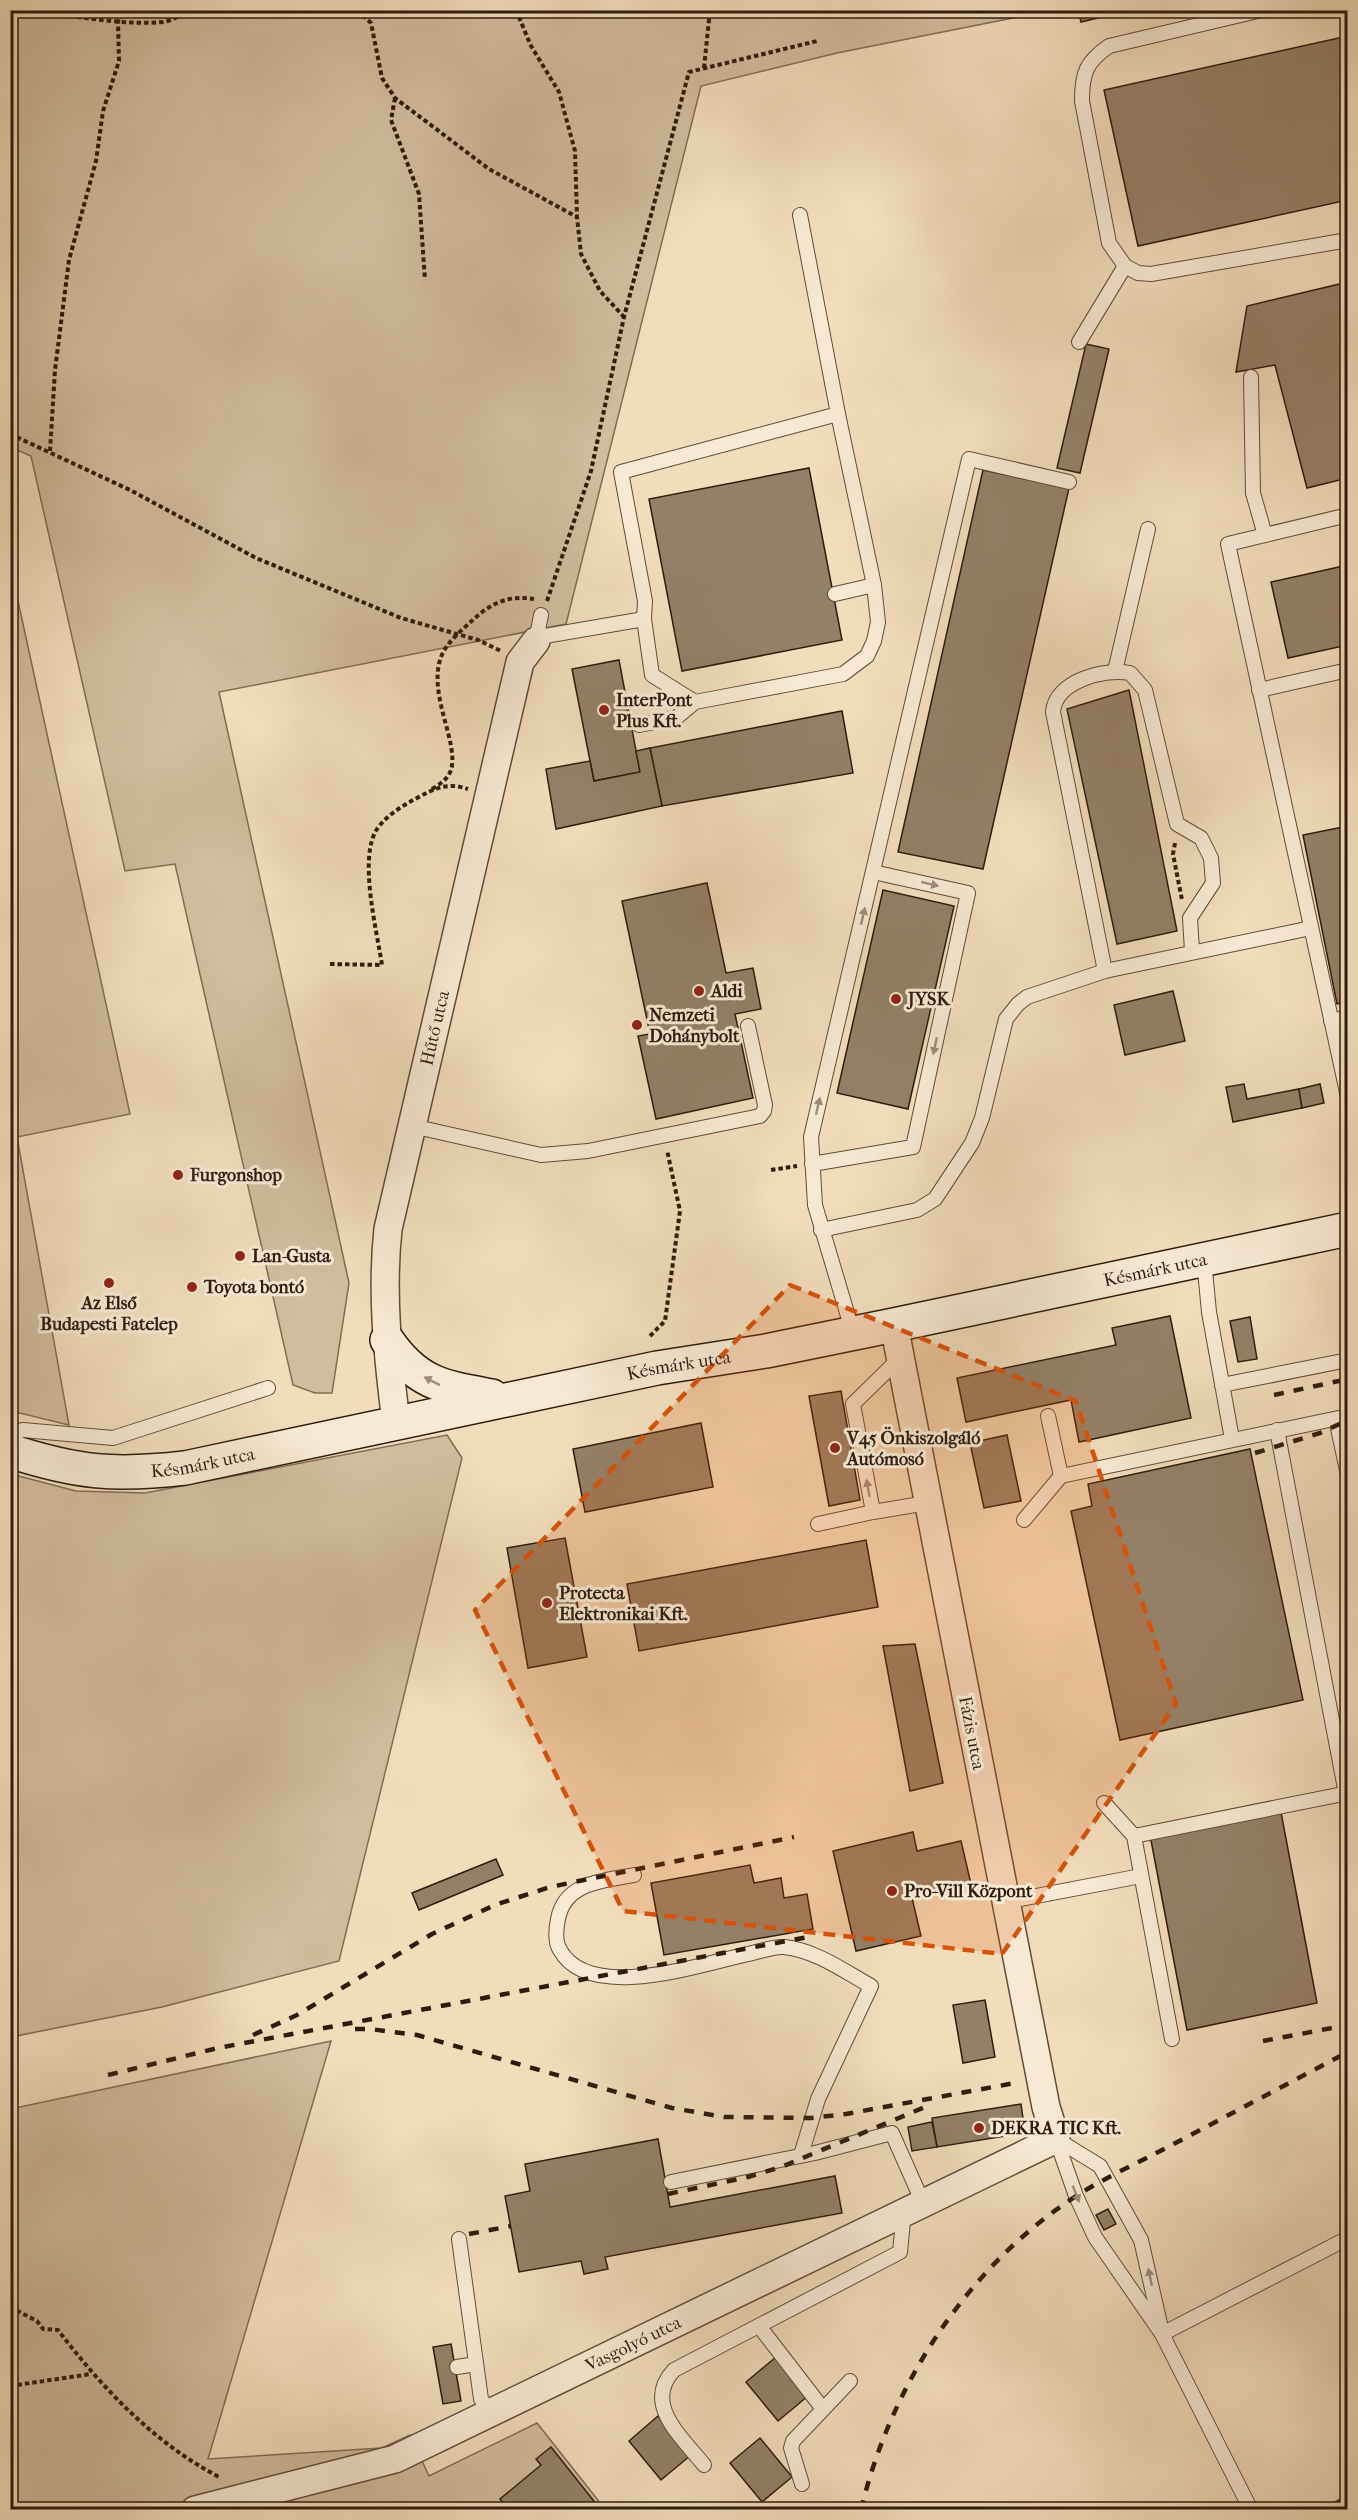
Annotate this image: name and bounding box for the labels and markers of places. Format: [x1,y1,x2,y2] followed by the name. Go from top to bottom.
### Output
[616,690,693,732] place label: InterPont Plus Kft.
[597,703,611,717] marker: InterPont Plus Kft.
[710,981,743,1002] place label: Aldi
[692,984,706,998] marker: Aldi
[906,989,951,1010] place label: JYSK
[889,992,903,1006] marker: JYSK
[649,1005,740,1047] place label: Nemzeti Dohánybolt
[630,1018,644,1032] marker: Nemzeti Dohánybolt
[189,1165,282,1186] place label: Furgonshop
[171,1168,185,1182] marker: Furgonshop
[252,1246,331,1267] place label: Lan-Gusta
[233,1249,247,1263] marker: Lan-Gusta
[102,1276,116,1290] marker: Az Első Budapesti Fatelep
[203,1277,304,1298] place label: Toyota bontó
[185,1280,199,1294] marker: Toyota bontó
[40,1293,178,1335] place label: Az Első Budapesti Fatelep
[846,1426,980,1470] place label: V45 Önkiszolgáló Autómosó
[828,1441,842,1455] marker: V45 Önkiszolgáló Autómosó
[559,1583,688,1625] place label: Protecta Elektronikai Kft.
[540,1596,554,1610] marker: Protecta Elektronikai Kft.
[904,1881,1033,1902] place label: Pro-Vill Központ
[885,1884,899,1898] marker: Pro-Vill Központ
[991,2118,1122,2139] place label: DEKRA TIC Kft.
[972,2121,986,2135] marker: DEKRA TIC Kft.

